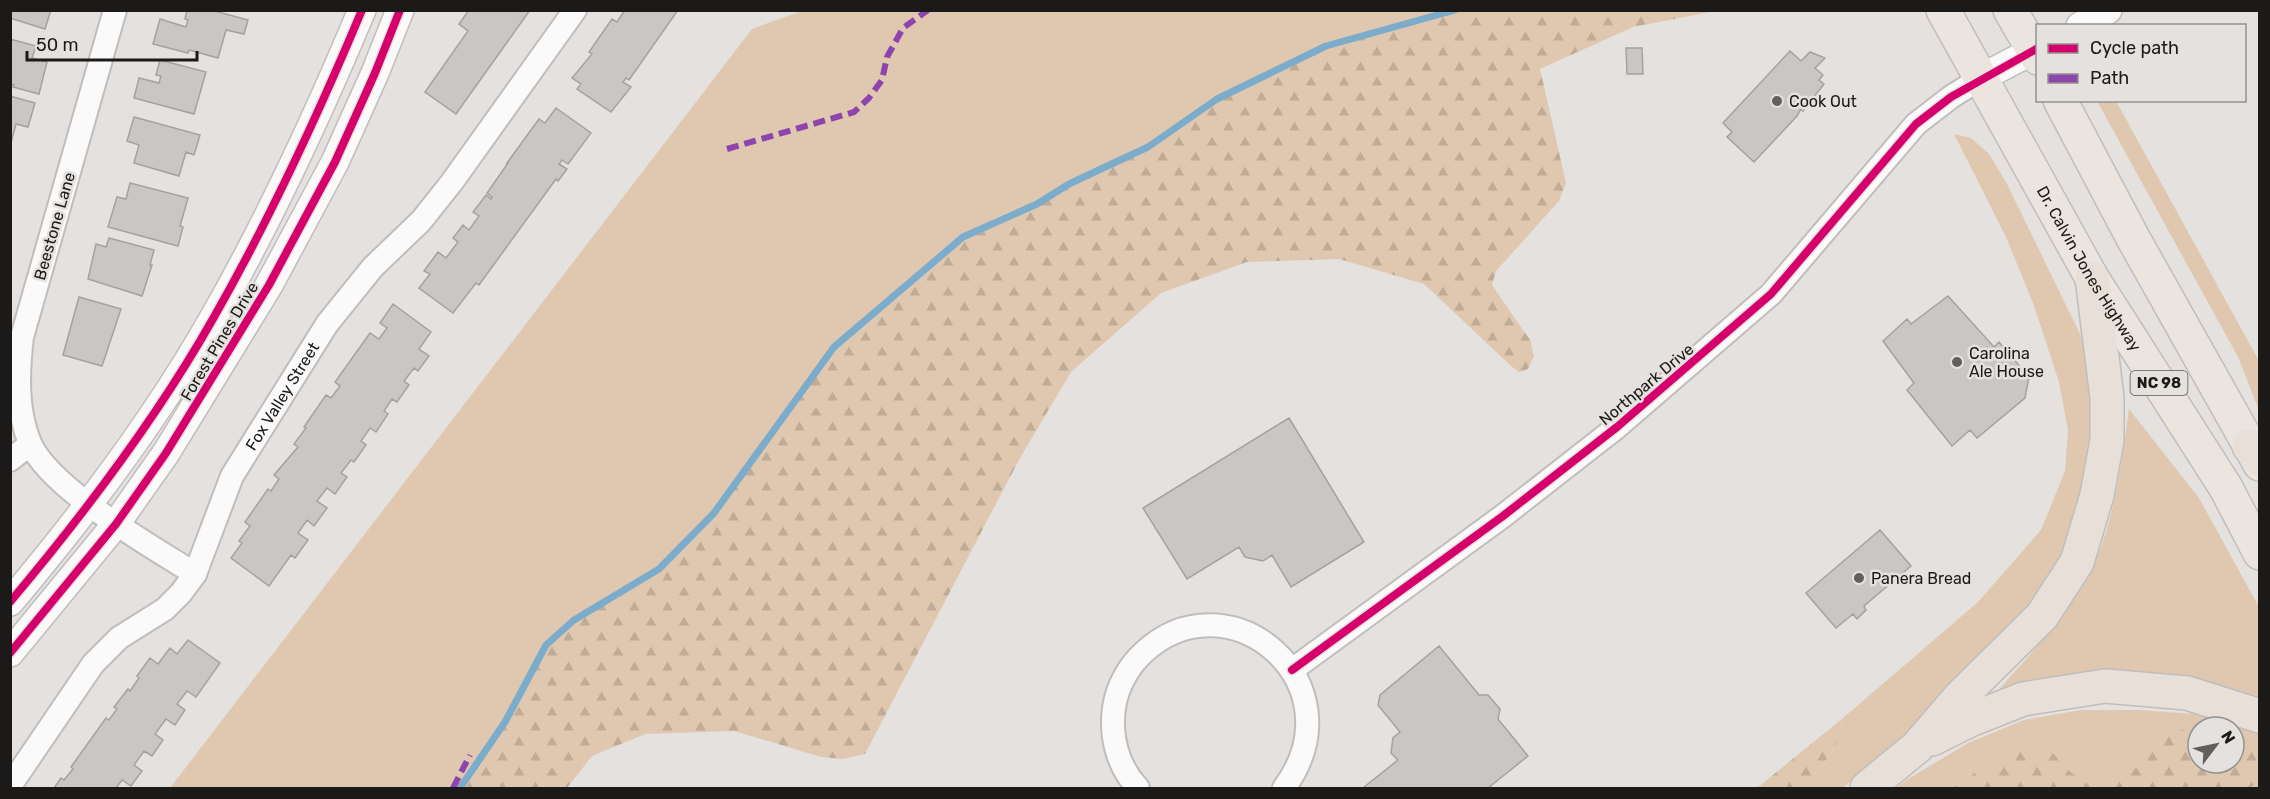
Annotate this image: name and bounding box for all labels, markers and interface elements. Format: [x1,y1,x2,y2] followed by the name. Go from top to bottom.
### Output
[27,24,196,62] scale bar
[2036,24,2246,102] legend
[36,34,79,56] text: 50 m
[2090,37,2179,59] text: Cycle path
[2090,67,2129,89] text: Path
[1789,92,1857,111] place label: Cook Out
[1770,94,1784,108] marker: Cook Out
[30,170,79,282] street label: Beestone Lane
[2033,183,2145,355] street label: Dr. Calvin Jones Highway
[177,279,262,404] street label: Forest Pines Drive
[242,339,323,454] street label: Fox Valley Street
[1595,339,1697,429] street label: Northpark Drive
[1969,344,2044,381] place label: Carolina Ale House
[1950,355,1964,369] marker: Carolina Ale House
[2130,371,2188,395] road number: NC 98
[1871,569,1971,588] place label: Panera Bread
[1852,571,1866,585] marker: Panera Bread
[2186,715,2246,775] north arrow
[2217,727,2239,747] text: N

